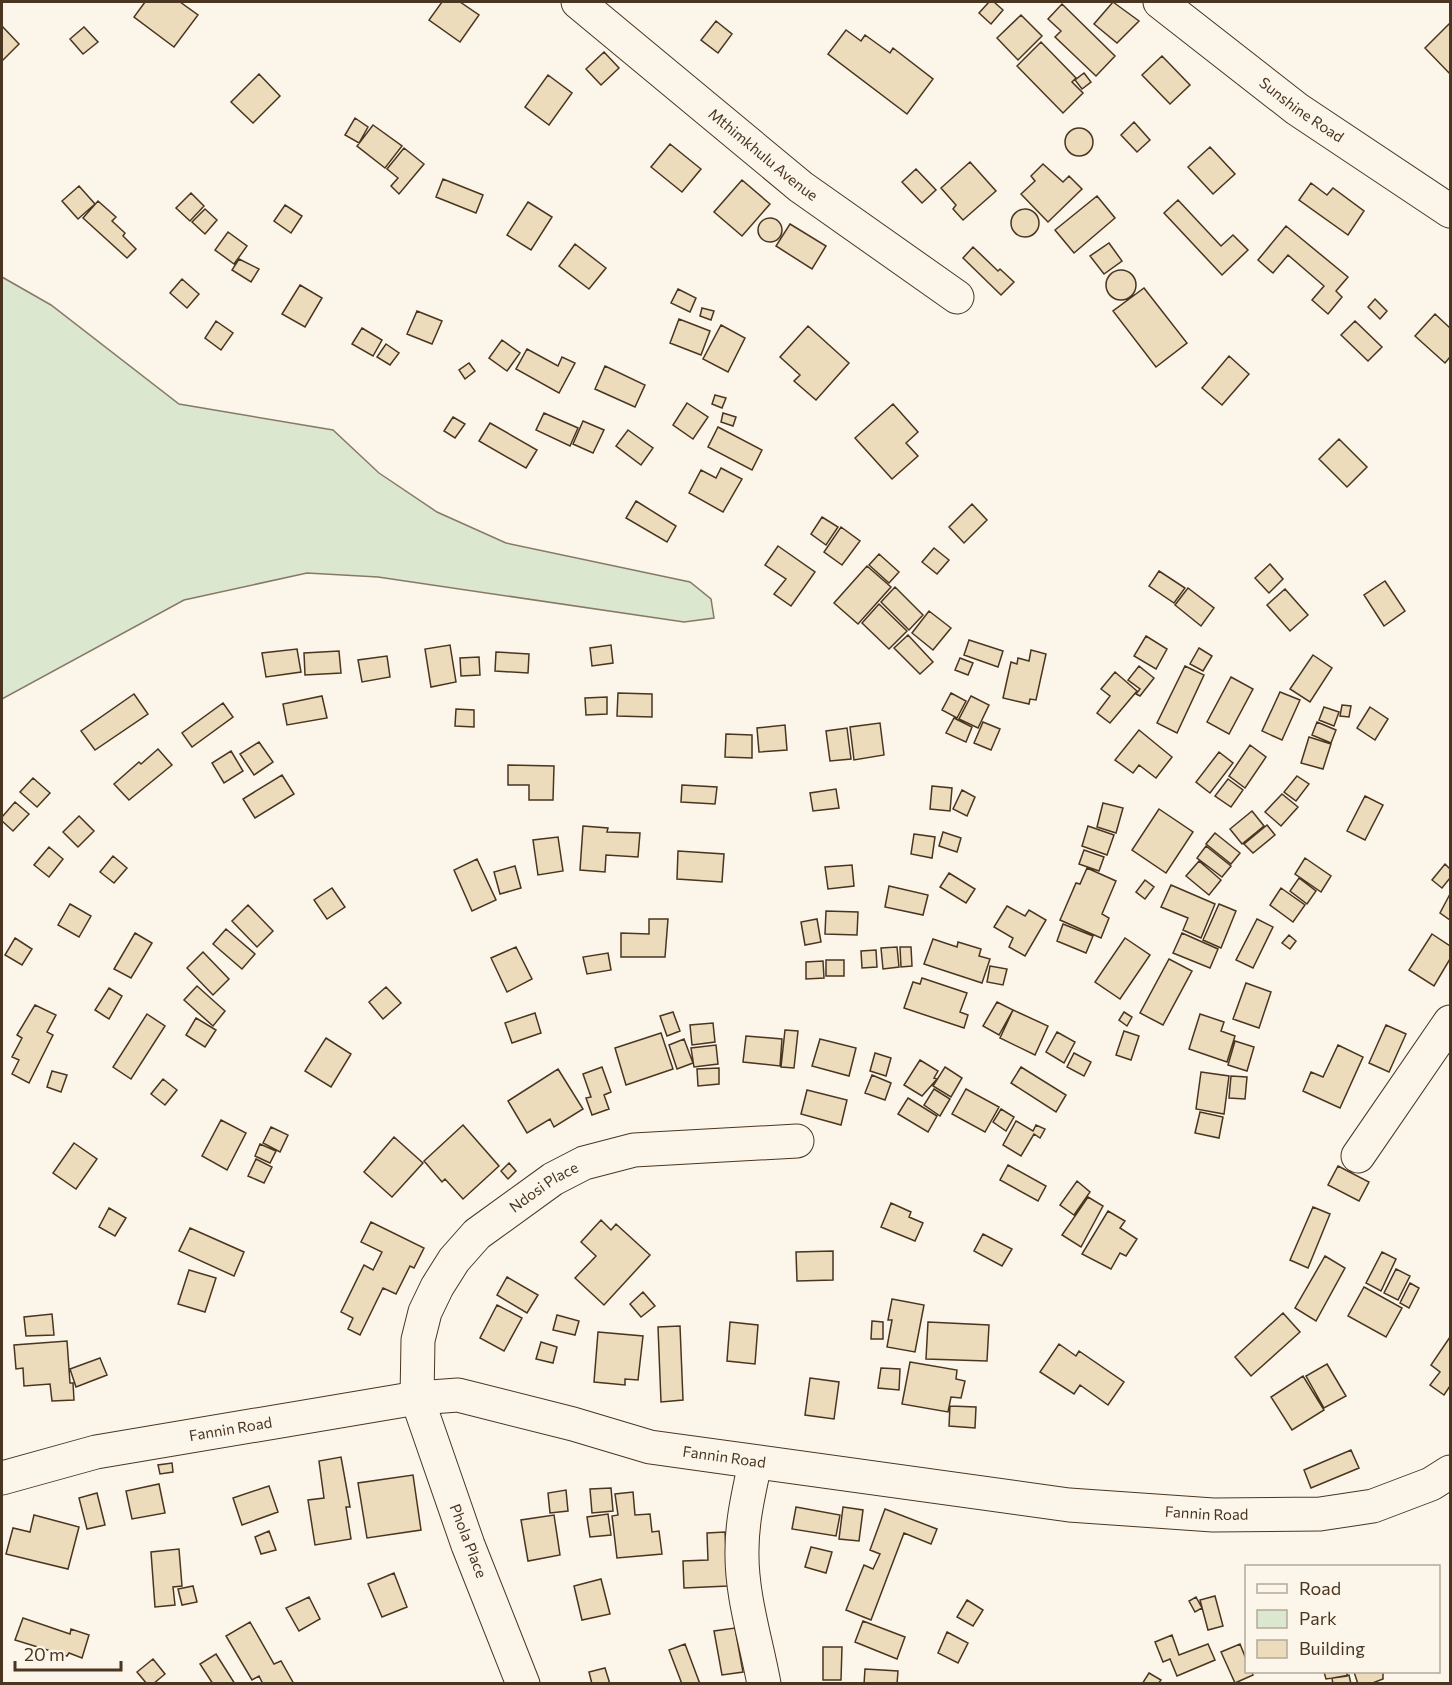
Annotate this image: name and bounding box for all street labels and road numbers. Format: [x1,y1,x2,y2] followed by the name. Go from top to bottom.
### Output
[1256,73,1347,146] street label: Sunshine Road
[705,104,822,204] street label: Mthimkhulu Avenue
[505,1158,581,1216] street label: Ndosi Place
[188,1413,273,1444] street label: Fannin Road
[682,1442,767,1471] street label: Fannin Road
[447,1501,491,1580] street label: Phola Place
[1164,1502,1249,1523] street label: Fannin Road

